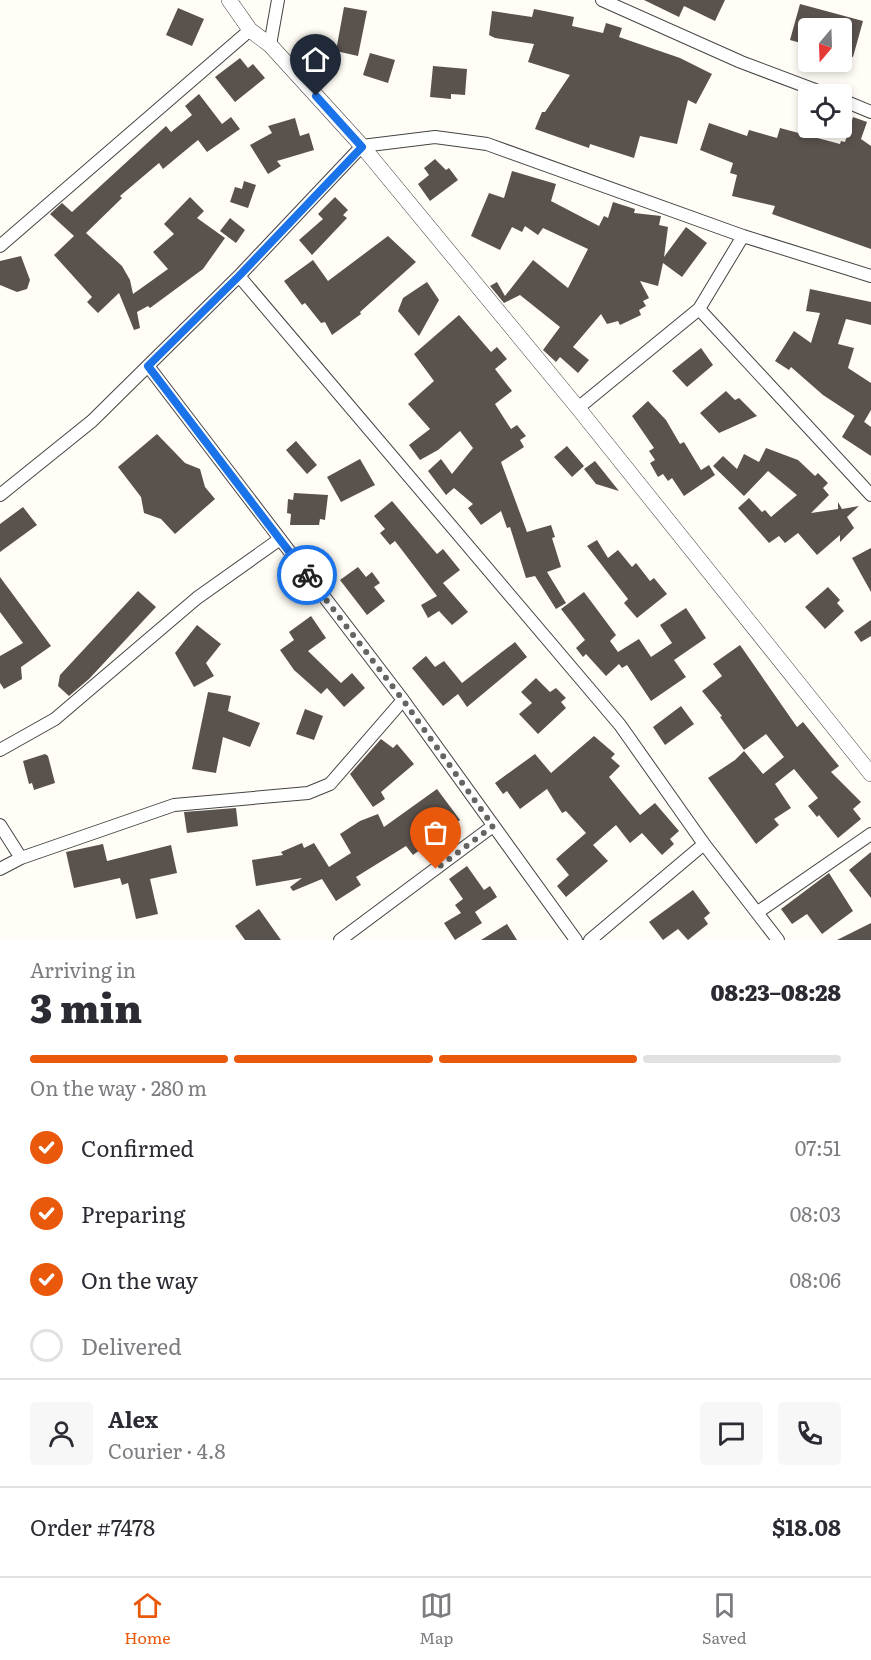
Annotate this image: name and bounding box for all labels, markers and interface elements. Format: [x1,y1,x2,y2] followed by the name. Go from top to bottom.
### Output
[798,18,852,72] north arrow
[798,18,852,138] map controls
[290,34,341,96] pin
[299,43,332,76] icon: home
[798,84,852,138] button: locate
[277,545,337,605] courier
[291,559,324,592] icon: bike
[410,807,461,869] pin
[419,816,452,849] icon: bag
[30,954,136,984] text: Arriving in
[710,975,841,1008] text: 08:23–08:28
[30,977,142,1035] text: 3 min
[30,1072,207,1102] text: On the way · 280 m
[30,1131,63,1164] icon: check
[81,1131,194,1164] text: Confirmed
[795,1132,841,1162] text: 07:51
[30,1197,63,1230] icon: check
[81,1197,185,1230] text: Preparing
[790,1198,841,1228] text: 08:03
[30,1263,63,1296] icon: check
[81,1263,198,1296] text: On the way
[789,1264,841,1294] text: 08:06
[81,1329,182,1362] text: Delivered
[30,1402,93,1465] button: person
[108,1402,158,1435] text: Alex
[700,1402,763,1465] button: chat
[778,1402,841,1465] button: phone
[108,1435,225,1465] text: Courier · 4.8
[30,1510,155,1543] text: Order #7478
[772,1510,841,1543] text: $18.08
[124,1589,171,1649] tab: Home
[419,1589,453,1649] tab: Map
[702,1589,747,1649] tab: Saved

